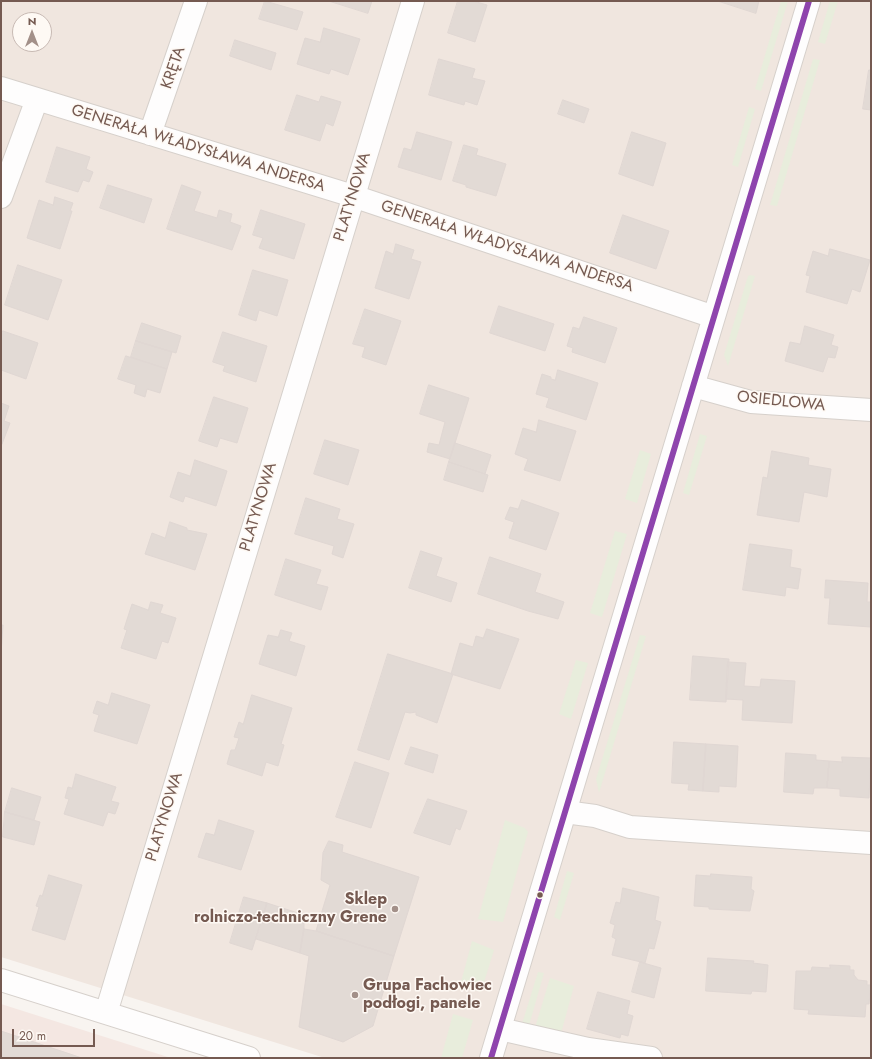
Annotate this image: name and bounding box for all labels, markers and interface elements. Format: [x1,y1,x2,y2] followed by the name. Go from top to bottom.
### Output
[12,12,52,52] north arrow
[28,13,36,29] text: N
[158,44,190,92] street label: KRĘTA
[69,101,327,197] street label: GENERAŁA WŁADYSŁAWA ANDERSA
[330,150,376,244] street label: PLATYNOWA
[378,197,636,297] street label: GENERAŁA WŁADYSŁAWA ANDERSA
[736,388,826,416] street label: OSIEDLOWA
[236,460,282,554] street label: PLATYNOWA
[142,770,188,864] street label: PLATYNOWA
[194,890,387,928] place label: Sklep rolniczo-techniczny Grene
[535,890,545,900] unlabelled marker
[390,904,400,914] marker: Sklep rolniczo-techniczny Grene
[363,976,492,1014] place label: Grupa Fachowiec podłogi, panele
[350,990,360,1000] marker: Grupa Fachowiec podłogi, panele
[14,1021,97,1047] scale bar
[19,1027,46,1045] text: 20 m

